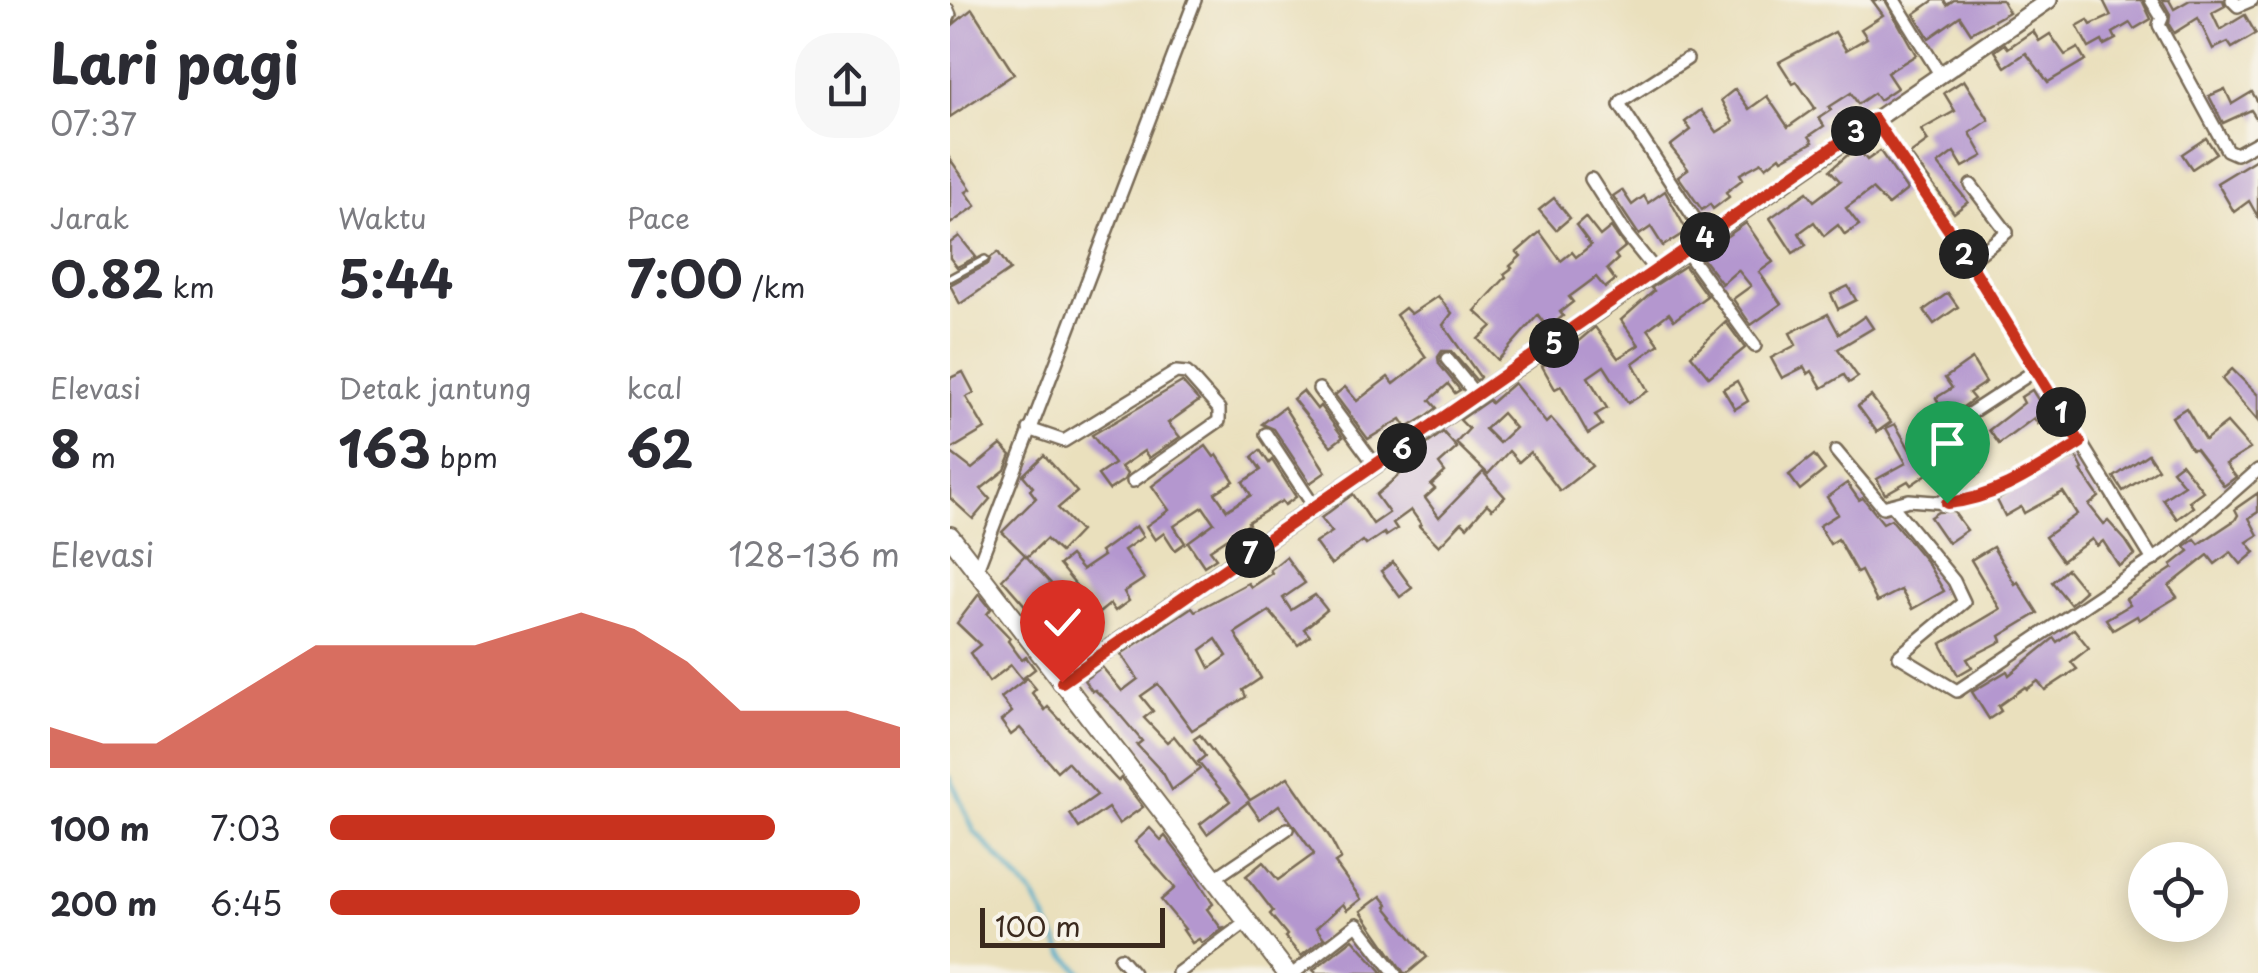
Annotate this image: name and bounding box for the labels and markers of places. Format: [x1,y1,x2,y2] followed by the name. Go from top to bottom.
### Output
[1831,106,1881,156] pin: 3
[1680,212,1730,262] pin: 4
[1939,229,1989,279] pin: 2
[1529,318,1579,368] pin: 5
[2036,387,2086,437] pin: 1
[1905,401,1990,504] pin
[1377,423,1427,473] pin: 6
[1225,528,1275,578] pin: 7
[1020,580,1105,683] pin

